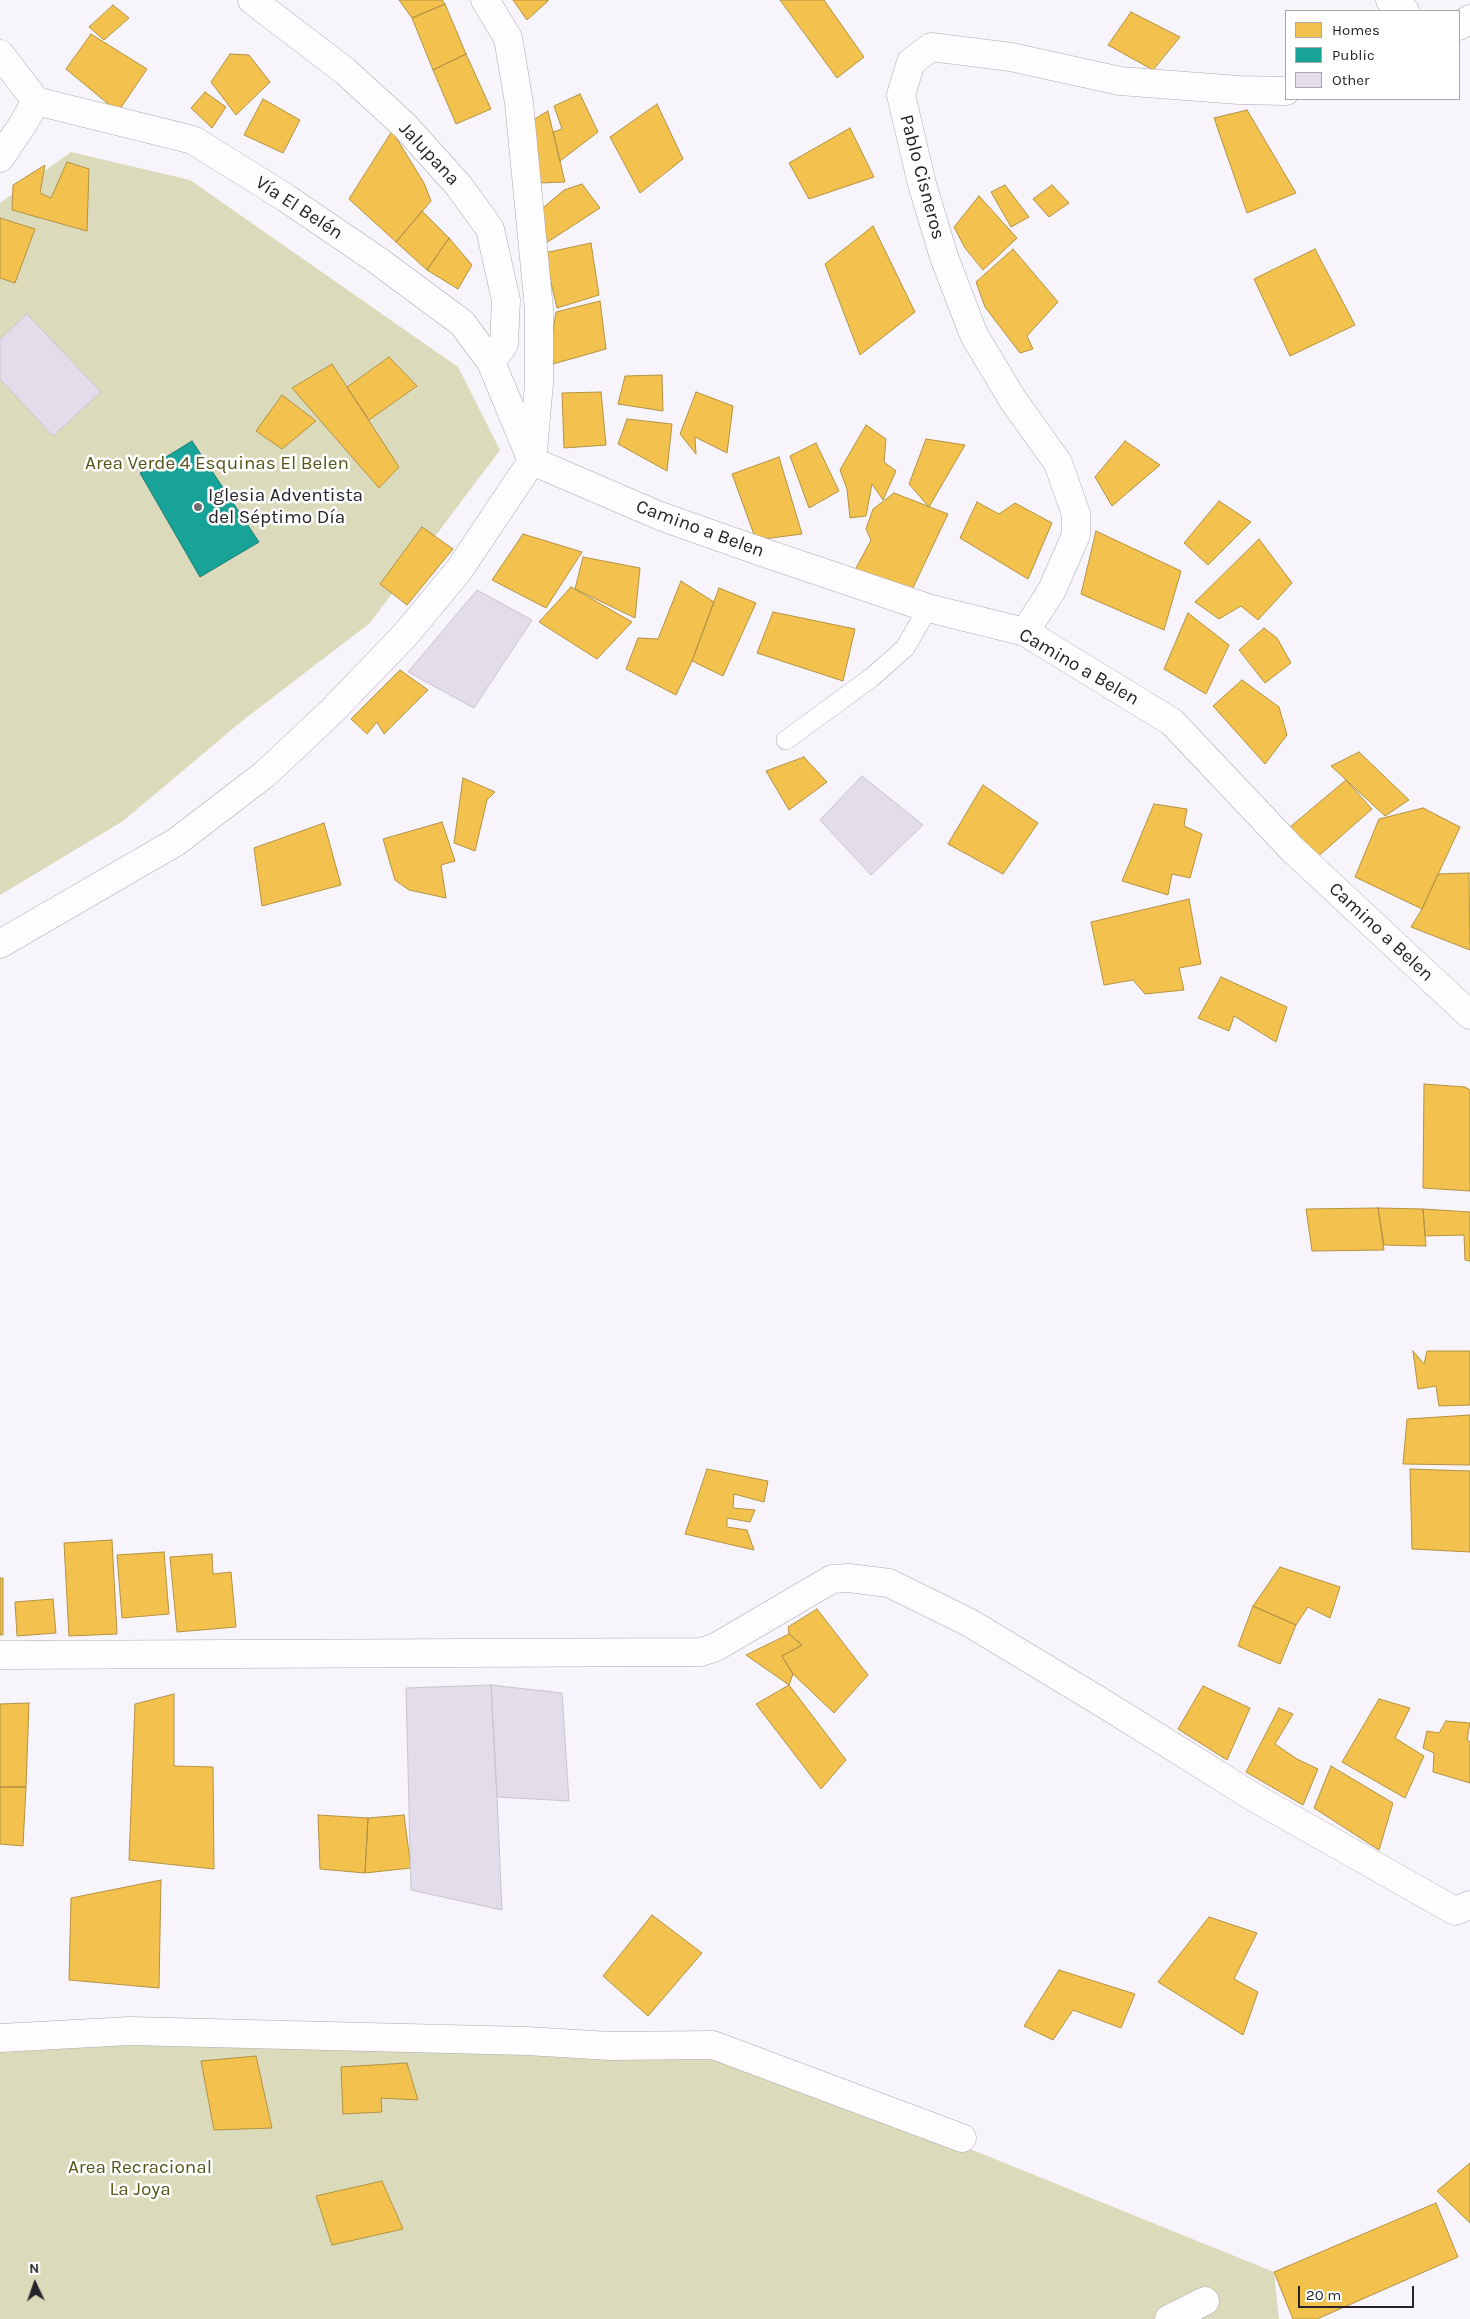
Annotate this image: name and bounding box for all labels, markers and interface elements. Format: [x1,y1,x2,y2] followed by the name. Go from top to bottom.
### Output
[1285,10,1460,100] legend
[1332,21,1380,39] text: Homes
[1332,46,1375,64] text: Public
[1332,71,1370,89] text: Other
[894,112,950,242] street label: Pablo Cisneros
[394,118,464,190] street label: Jalupana
[251,171,347,245] street label: Vía El Belén
[85,453,349,475] park label: Area Verde 4 Esquinas El Belen
[208,485,363,529] place label: Iglesia Adventista del Séptimo Día
[633,495,767,563] street label: Camino a Belen
[192,501,204,513] marker: Iglesia Adventista del Séptimo Día
[1015,623,1143,711] street label: Camino a Belen
[1324,878,1438,986] street label: Camino a Belen
[68,2157,212,2201] park label: Area Recracional La Joya
[10,2259,60,2309] north arrow
[29,2260,40,2277] text: N
[1300,2276,1416,2308] scale bar
[1306,2286,1341,2304] text: 20 m

